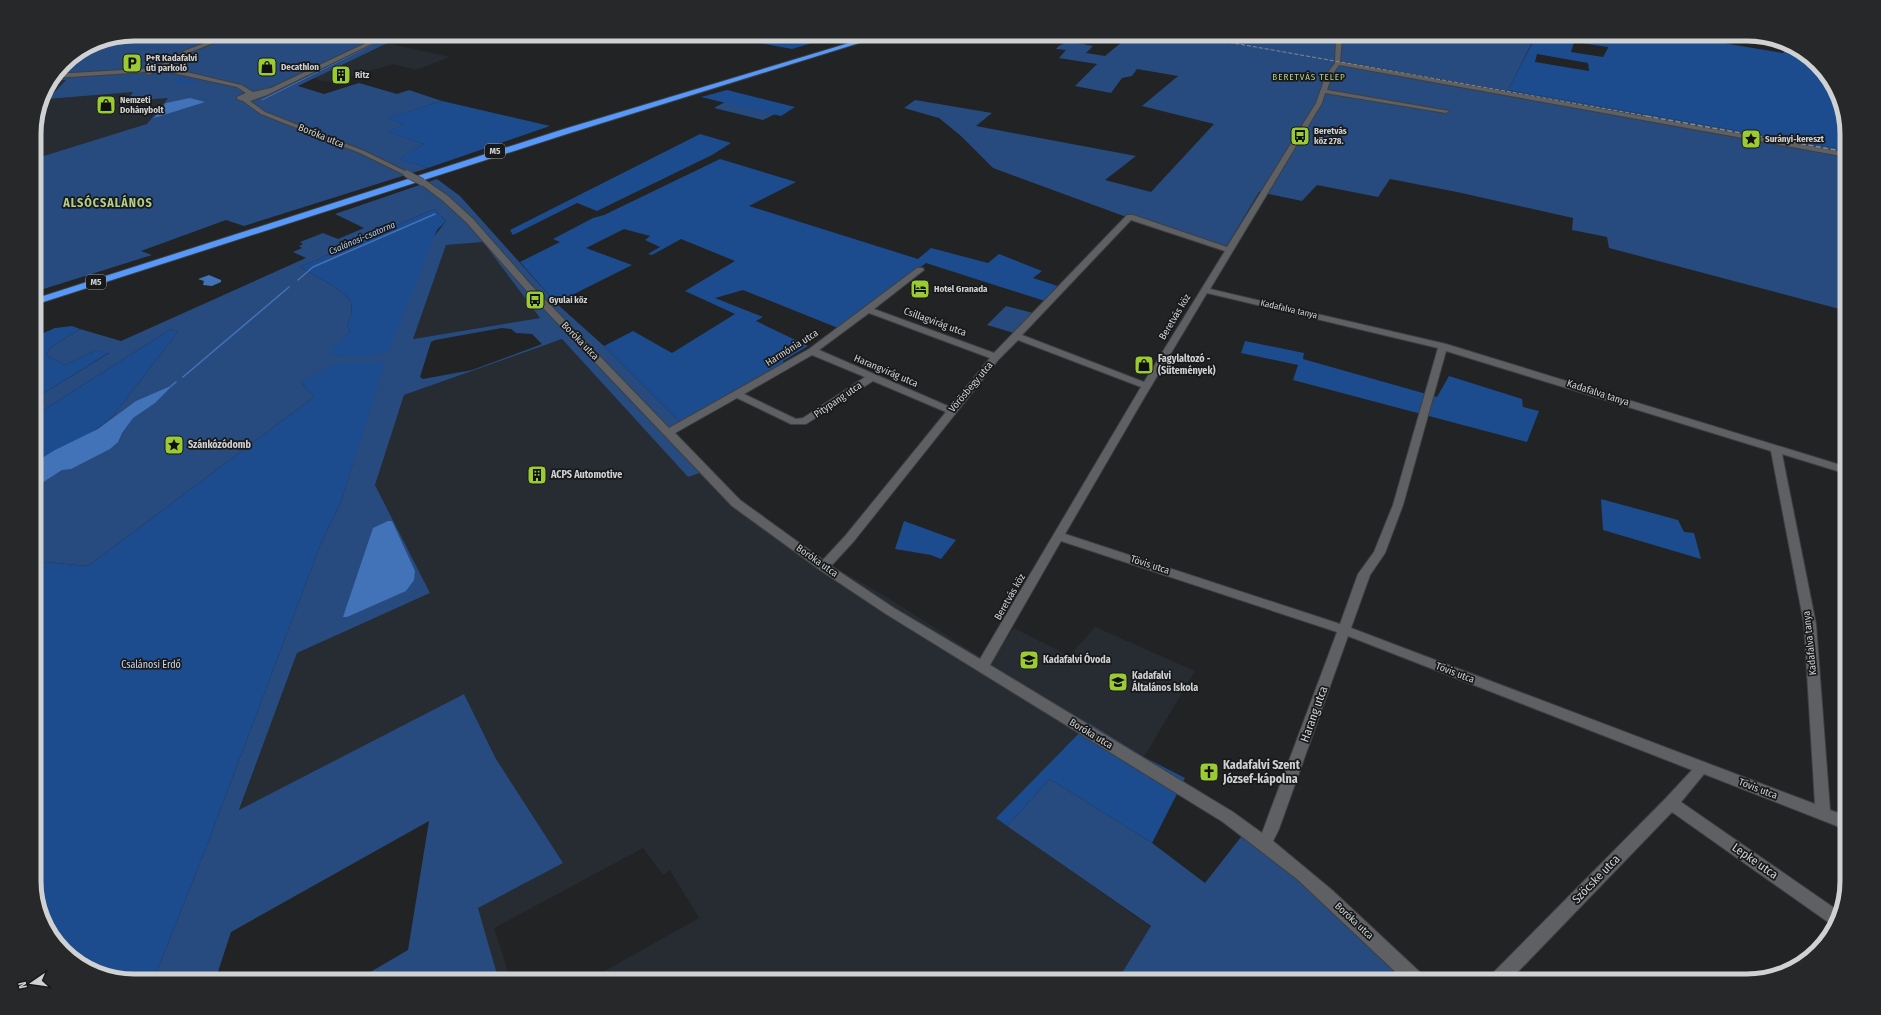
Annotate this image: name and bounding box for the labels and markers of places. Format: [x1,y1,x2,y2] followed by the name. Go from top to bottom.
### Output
[121,52,143,74] parking icon: P+R Kadafalvi úti parkoló
[146,53,197,73] place label: P+R Kadafalvi úti parkoló
[256,56,278,78] shop icon: Decathlon
[281,62,319,72] place label: Decathlon
[330,64,352,86] building icon: Ritz
[355,70,370,80] place label: Ritz
[95,94,117,116] shop icon: Nemzeti Dohánybolt
[120,95,164,115] place label: Nemzeti Dohánybolt
[1289,125,1311,147] bus stop icon: Beretvás köz 278.
[1314,126,1347,146] place label: Beretvás köz 278.
[1740,128,1762,150] place icon: Surányi-kereszt
[1765,134,1825,144] place label: Surányi-kereszt
[909,278,931,300] hotel icon: Hotel Granada
[934,284,988,294] place label: Hotel Granada
[524,289,546,311] bus stop icon: Gyulai köz
[549,295,588,305] place label: Gyulai köz
[1158,352,1216,377] place label: Fagylaltozó - (Sütemények)
[1133,354,1155,376] shop icon: Fagylaltozó - (Sütemények)
[163,434,185,456] place icon: Szánkózódomb
[188,438,251,451] place label: Szánkózódomb
[526,464,548,486] building icon: ACPS Automotive
[550,469,622,481] place label: ACPS Automotive
[1018,649,1040,671] school or university icon: Kadafalvi Óvoda
[1043,652,1111,666] place label: Kadafalvi Óvoda
[1131,670,1198,694] place label: Kadafalvi Általános Iskola
[1107,671,1129,693] school or university icon: Kadafalvi Általános Iskola
[1222,758,1301,786] place label: Kadafalvi Szent József-kápolna
[1198,761,1220,783] church icon: Kadafalvi Szent József-kápolna

